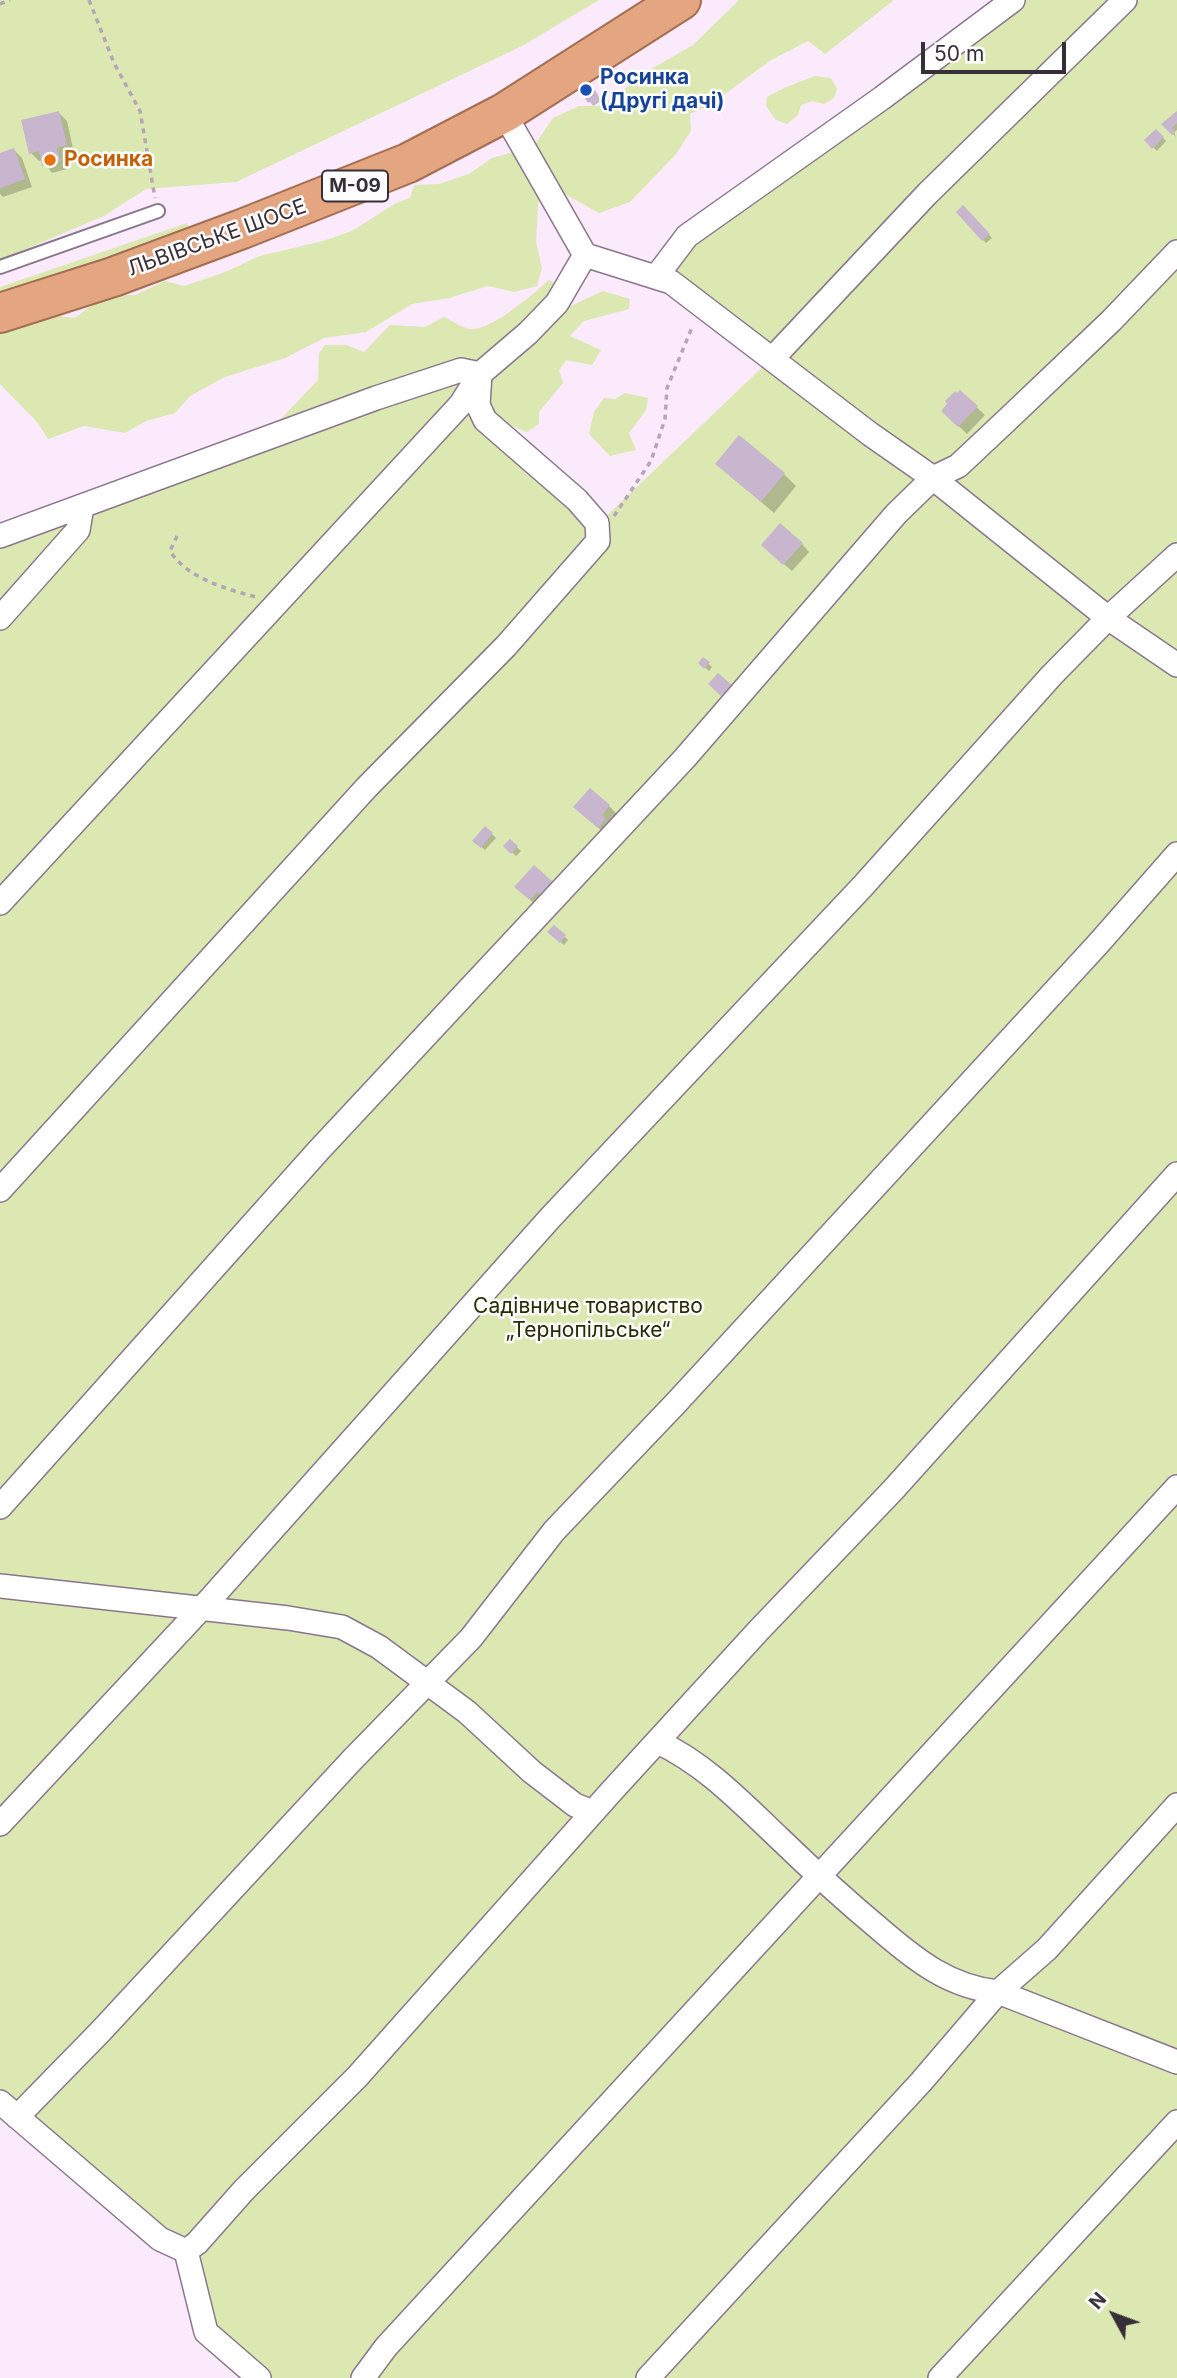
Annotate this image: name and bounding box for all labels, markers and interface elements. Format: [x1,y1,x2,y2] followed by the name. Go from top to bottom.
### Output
[925,28,1070,72] scale bar
[934,41,984,66] text: 50 m
[600,65,724,115] place label: Росинка (Другі дачі)
[578,82,594,98] marker: Росинка (Другі дачі)
[64,147,153,173] place label: Росинка
[42,152,58,168] marker: Росинка
[322,170,388,202] road number: М-09
[124,194,310,282] street label: ЛЬВІВСЬКЕ ШОСЕ
[473,1294,703,1344] park label: Садівниче товариство „Тернопільське“
[1079,2280,1149,2350] north arrow
[1084,2288,1111,2314] text: N

